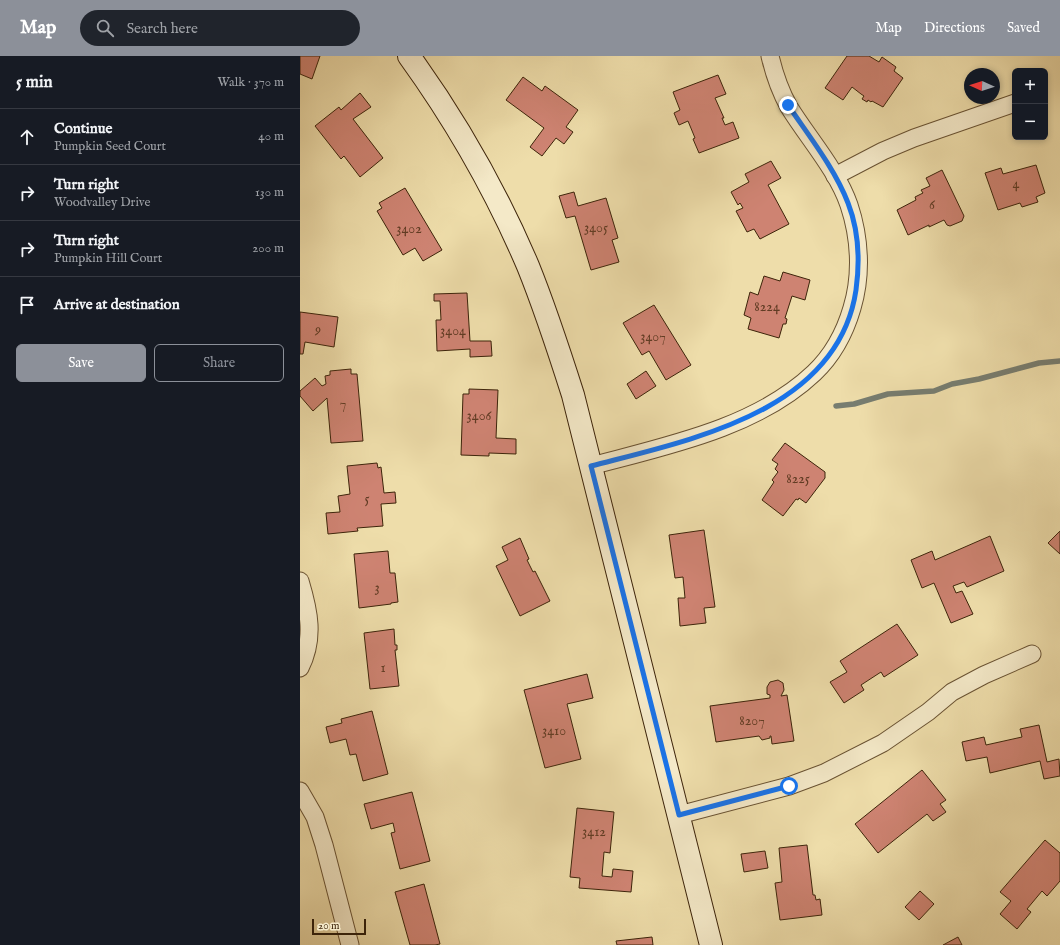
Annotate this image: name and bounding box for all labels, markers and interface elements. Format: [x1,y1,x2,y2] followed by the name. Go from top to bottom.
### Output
[80,10,360,46] search box
[20,16,56,40] text: Map
[94,17,116,39] icon: search
[126,19,198,38] text: Search here
[875,19,902,37] text: Map
[924,19,985,37] text: Directions
[1007,19,1040,37] text: Saved
[964,68,1000,104] north arrow
[1012,68,1048,140] map controls
[1012,68,1048,104] button: +
[16,72,53,93] text: 5 min
[218,74,284,91] text: Walk · 370 m
[779,96,797,114] route end
[1012,104,1048,140] button: −
[54,119,112,138] text: Continue
[16,126,38,148] icon: ahead
[258,128,284,145] text: 40 m
[54,138,166,155] text: Pumpkin Seed Court
[54,175,119,194] text: Turn right
[1013,175,1020,193] house number: 4
[16,182,38,204] icon: right
[255,184,284,201] text: 130 m
[54,194,150,211] text: Woodvalley Drive
[929,196,936,214] house number: 6
[584,219,608,237] house number: 3405
[396,220,422,238] house number: 3402
[54,231,119,250] text: Turn right
[16,238,38,260] icon: right
[252,240,284,257] text: 200 m
[54,250,162,267] text: Pumpkin Hill Court
[16,294,38,316] icon: arrive
[54,295,180,314] text: Arrive at destination
[754,298,780,316] house number: 8224
[314,321,321,339] house number: 9
[440,322,466,340] house number: 3404
[640,328,666,346] house number: 3407
[16,344,146,382] button: Save
[154,344,284,382] button: Share
[340,395,346,413] house number: 7
[467,407,493,425] house number: 3406
[786,470,810,488] house number: 8225
[364,490,370,508] house number: 5
[374,579,380,597] house number: 3
[380,659,386,677] house number: 1
[739,712,765,730] house number: 8207
[542,722,566,740] house number: 3410
[780,777,798,795] route start
[582,823,606,841] house number: 3412
[312,917,366,936] scale bar
[318,919,339,933] text: 20 m

